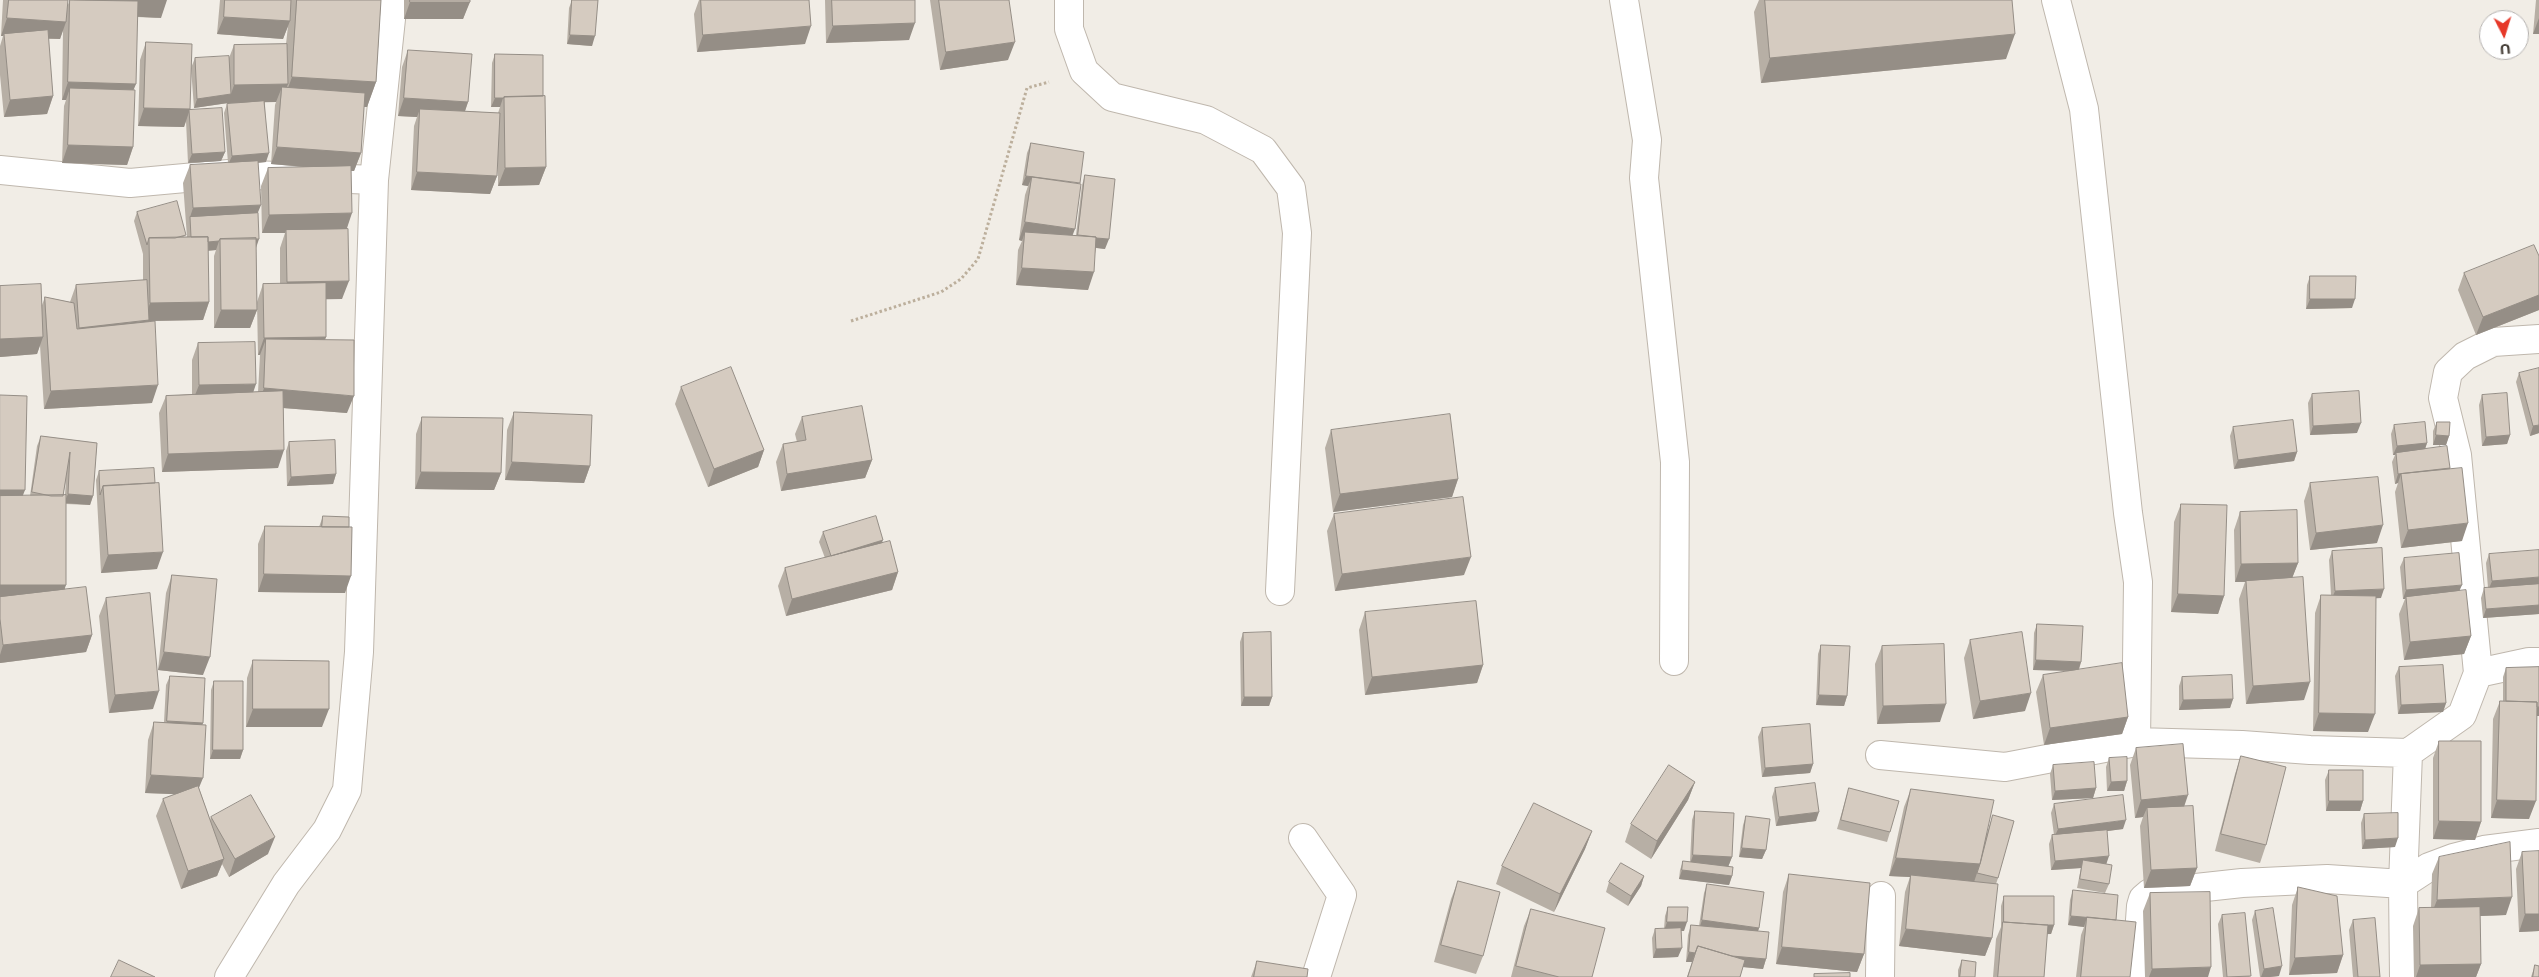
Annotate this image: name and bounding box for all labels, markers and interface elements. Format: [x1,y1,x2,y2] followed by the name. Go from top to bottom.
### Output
[2479,10,2529,60] north arrow
[2499,39,2512,58] text: U

